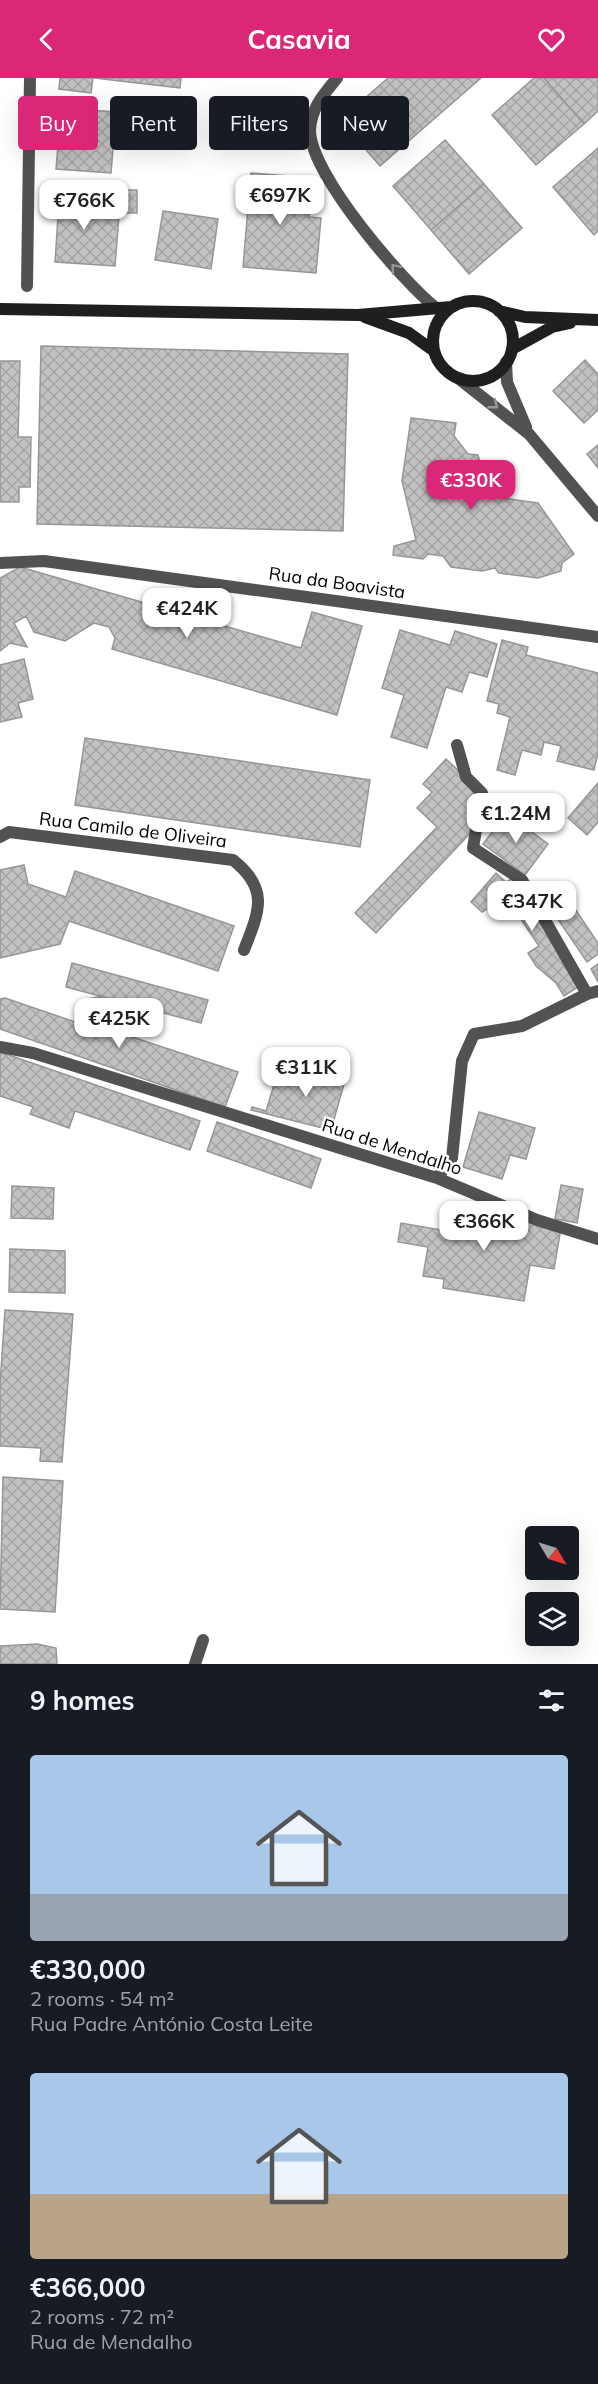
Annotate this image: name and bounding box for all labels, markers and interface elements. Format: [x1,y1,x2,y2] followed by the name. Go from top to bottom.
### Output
[247,22,351,56] text: Casavia
[30,23,63,56] icon: back
[535,23,568,56] icon: heart
[18,96,98,150] chip: Buy
[110,96,197,150] chip: Rent
[209,96,309,150] chip: Filters
[321,96,409,150] chip: New
[238,175,322,226] pin: €697K
[42,180,126,231] pin: €766K
[249,182,311,207] text: €697K
[53,187,115,212] text: €766K
[391,264,402,275] one-way arrow
[488,398,499,409] one-way arrow
[429,460,513,511] pin: €330K
[440,467,502,492] text: €330K
[267,562,407,603] street label: Rua da Boavista
[145,588,229,639] pin: €424K
[156,595,218,620] text: €424K
[467,793,565,844] pin: €1.24M
[481,800,551,825] text: €1.24M
[38,807,228,852] street label: Rua Camilo de Oliveira
[490,881,574,932] pin: €347K
[501,888,563,913] text: €347K
[77,998,161,1049] pin: €425K
[88,1005,150,1030] text: €425K
[264,1047,348,1098] pin: €311K
[275,1054,337,1079] text: €311K
[319,1113,465,1180] street label: Rua de Mendalho
[442,1201,526,1252] pin: €366K
[453,1208,515,1233] text: €366K
[525,1526,579,1580] north arrow
[525,1526,579,1646] map controls
[525,1592,579,1646] button: layers
[30,1684,134,1717] text: 9 homes
[535,1684,568,1717] icon: filters
[245,1794,353,1902] icon: home
[30,1953,146,1986] text: €330,000
[30,1986,174,2011] text: 2 rooms · 54 m²
[30,2011,313,2036] text: Rua Padre António Costa Leite
[245,2112,353,2220] icon: home
[30,2271,146,2304] text: €366,000
[30,2304,174,2329] text: 2 rooms · 72 m²
[30,2329,192,2354] text: Rua de Mendalho

